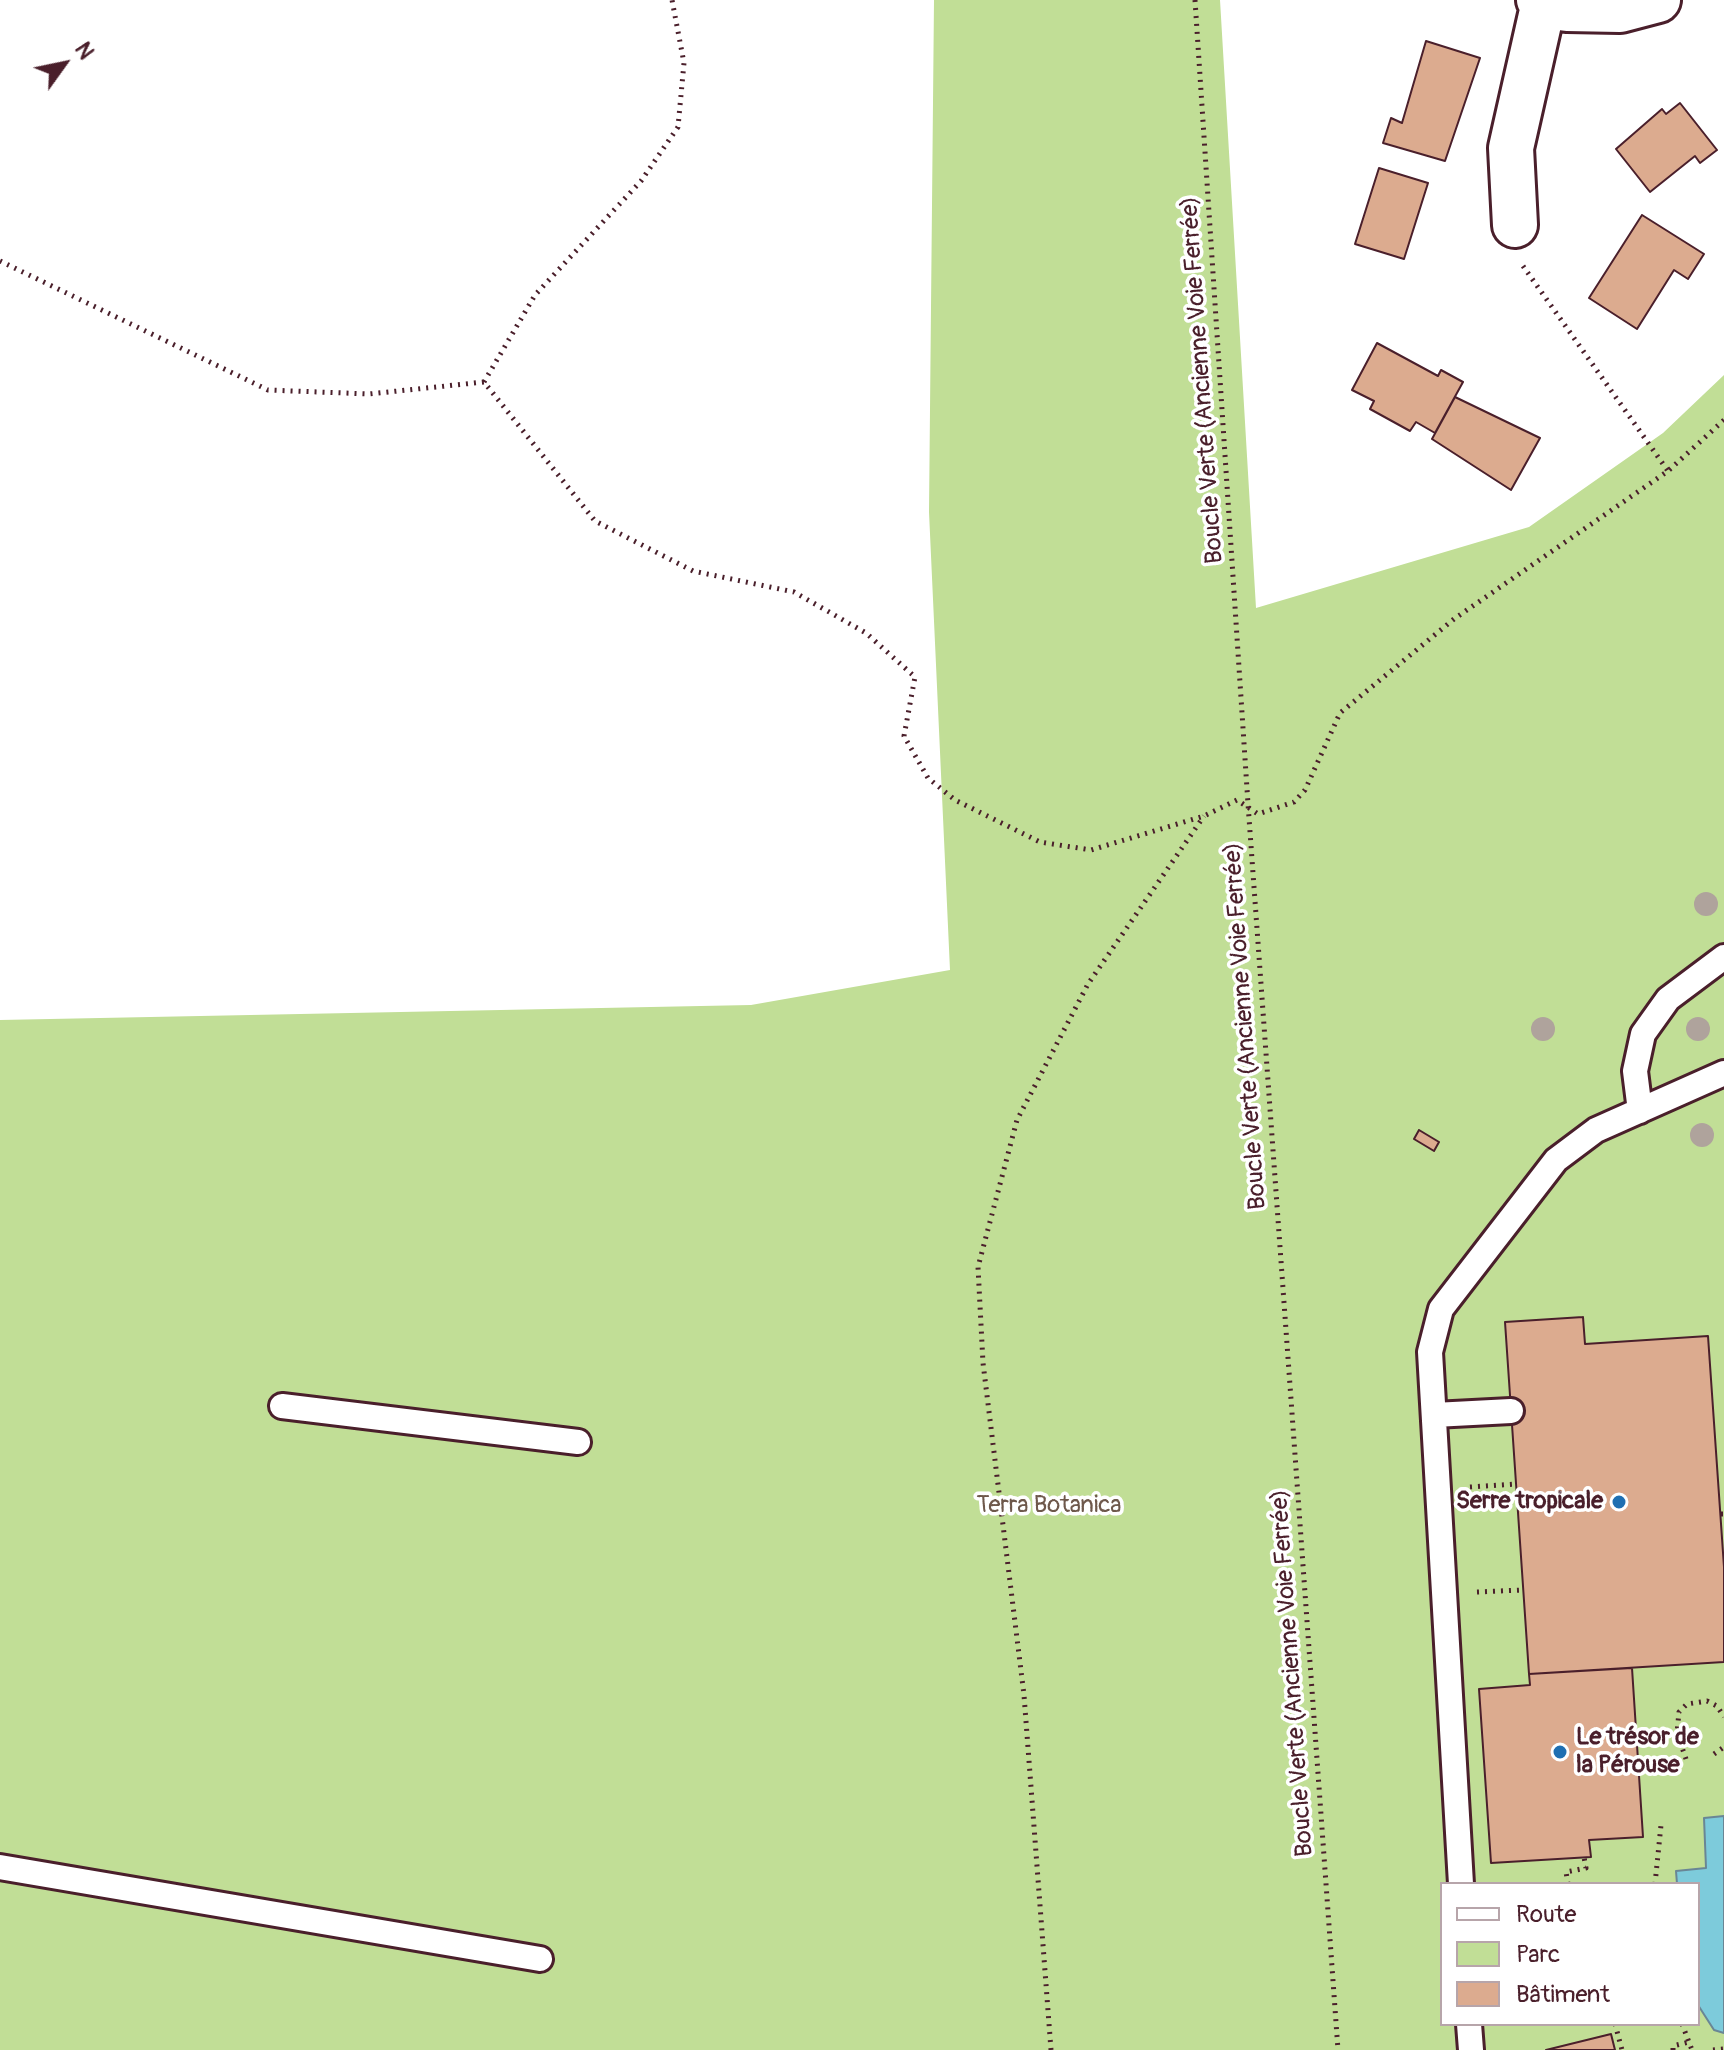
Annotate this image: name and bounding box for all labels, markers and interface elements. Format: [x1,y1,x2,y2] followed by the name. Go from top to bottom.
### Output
[24,24,104,104] north arrow
[68,37,100,65] text: N
[1176,195,1230,565] street label: Boucle Verte (Ancienne Voie Ferrée)
[1219,841,1273,1211] street label: Boucle Verte (Ancienne Voie Ferrée)
[1266,1488,1320,1858] street label: Boucle Verte (Ancienne Voie Ferrée)
[1456,1488,1603,1516] place label: Serre tropicale
[976,1492,1122,1520] park label: Terra Botanica
[1610,1493,1628,1511] marker: Serre tropicale
[1576,1724,1699,1780] place label: Le trésor de la Pérouse
[1551,1743,1569,1761] marker: Le trésor de la Pérouse
[1440,1882,1700,2026] legend
[1516,1900,1576,1929] text: Route
[1516,1940,1560,1969] text: Parc
[1516,1980,1610,2009] text: Bâtiment

